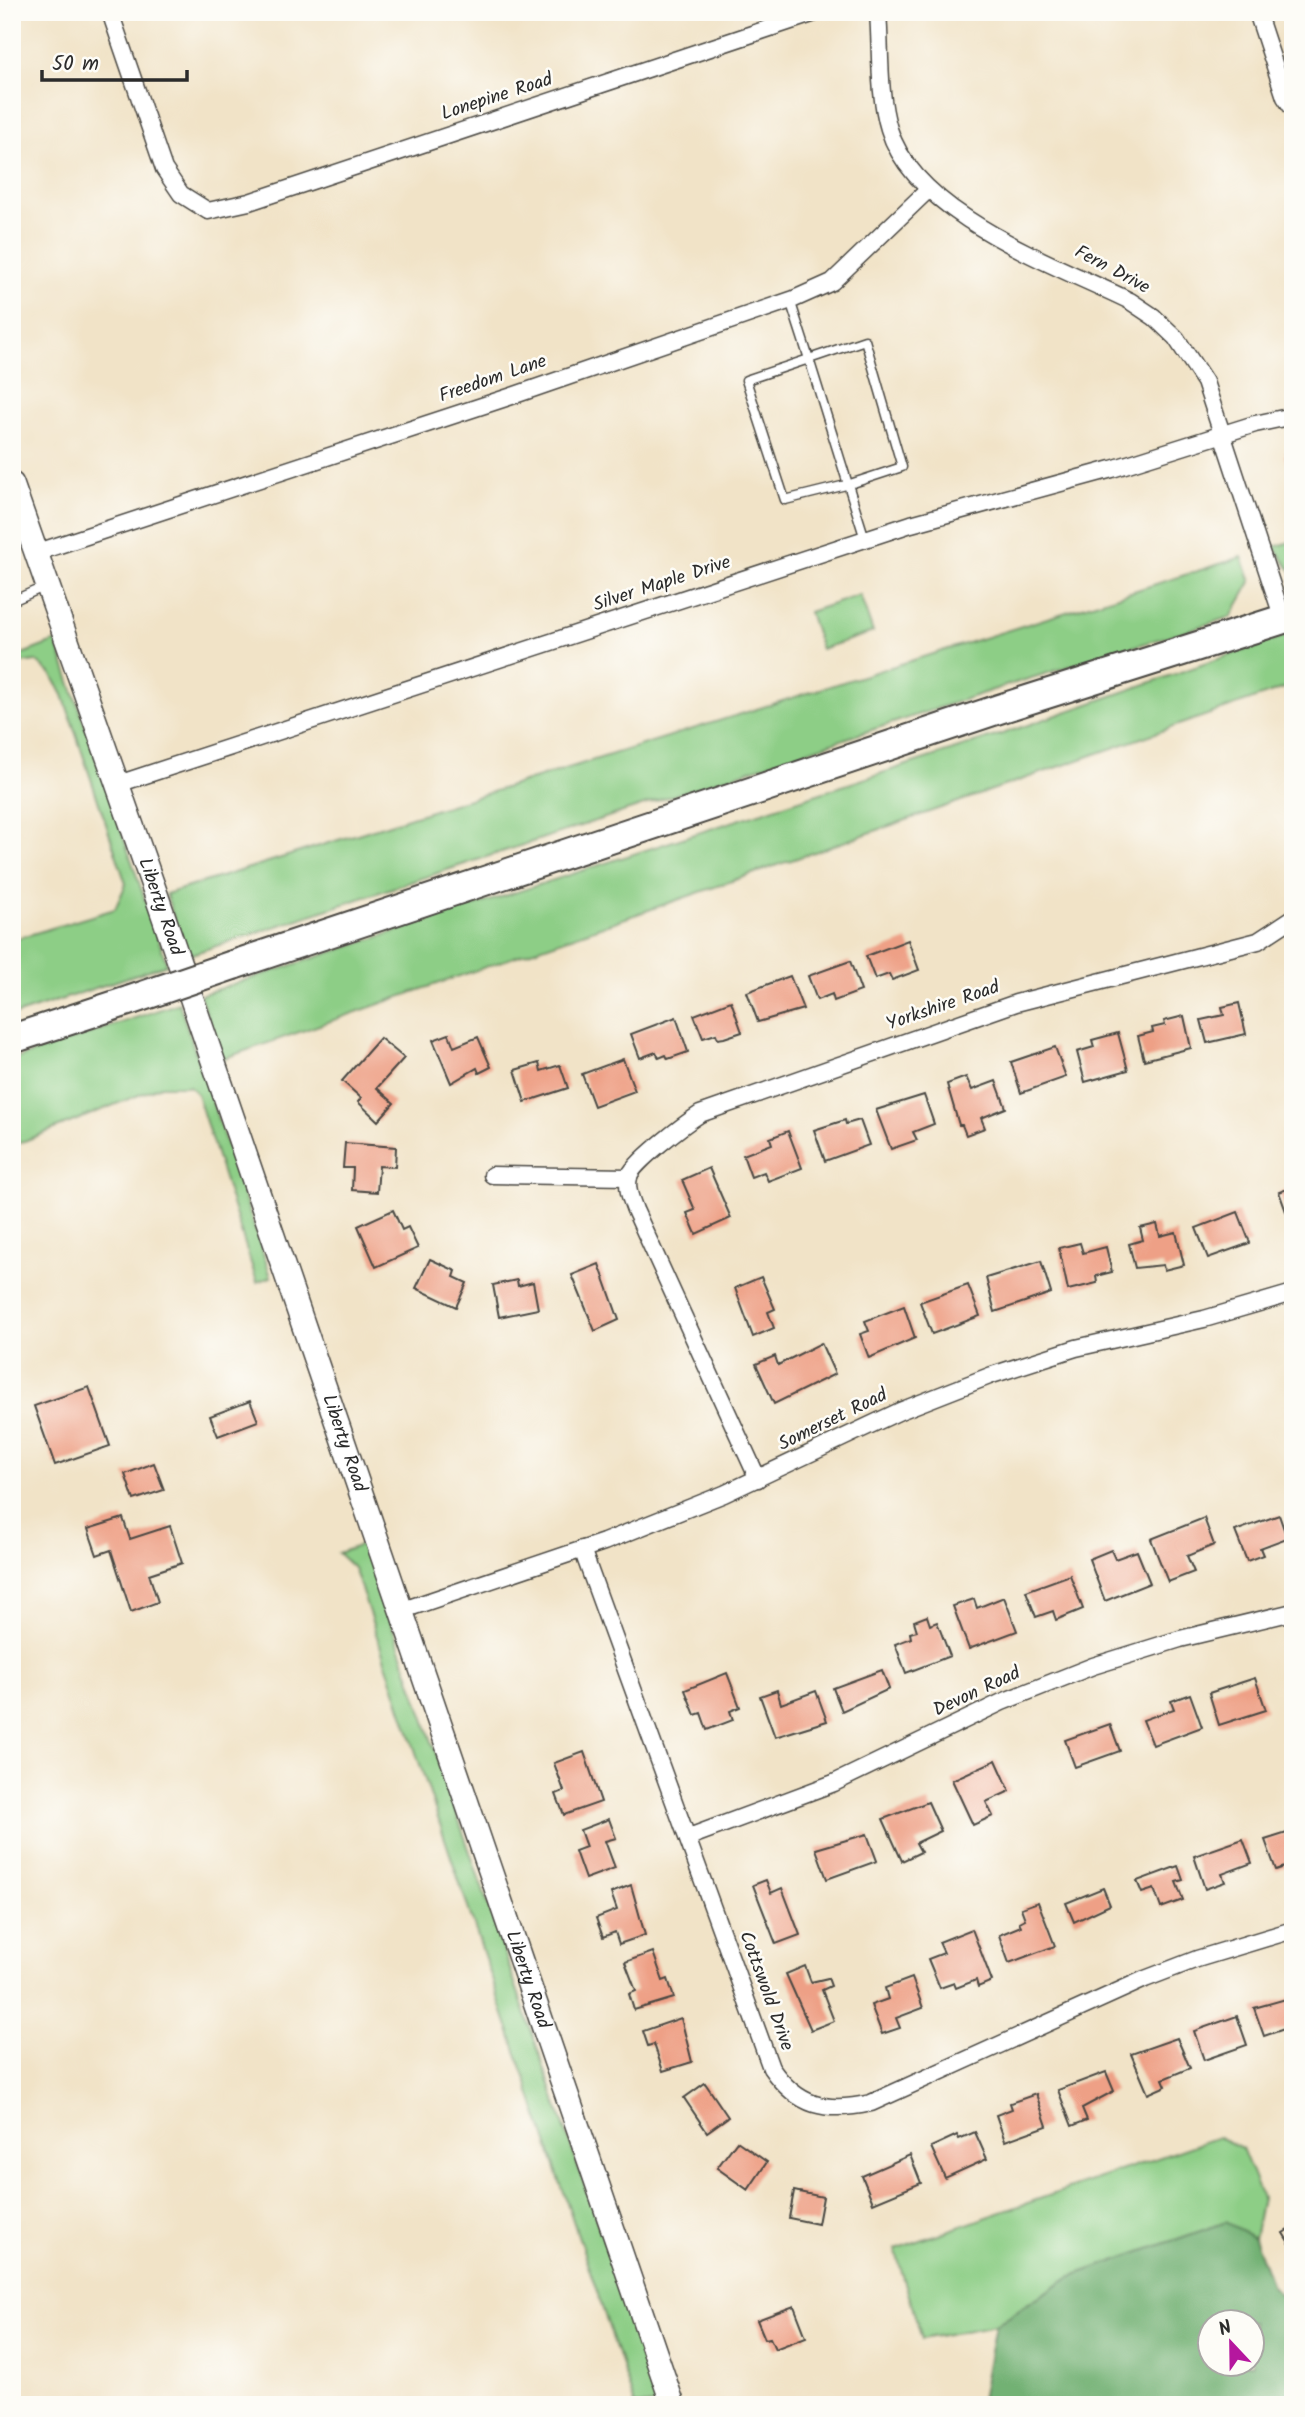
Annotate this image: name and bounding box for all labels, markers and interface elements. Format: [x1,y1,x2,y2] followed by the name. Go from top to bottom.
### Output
[42,38,187,82] scale bar
[52,48,99,81] text: 50 m
[437,65,557,129] street label: Lonepine Road
[1069,237,1156,303] street label: Fern Drive
[435,346,551,411] street label: Freedom Lane
[589,547,735,620] street label: Silver Maple Drive
[129,854,191,960] street label: Liberty Road
[882,972,1004,1039] street label: Yorkshire Road
[773,1380,893,1459] street label: Somerset Road
[313,1390,375,1497] street label: Liberty Road
[928,1658,1026,1725] street label: Devon Road
[497,1927,558,2033] street label: Liberty Road
[730,1927,802,2056] street label: Cottswold Drive
[1196,2308,1266,2378] north arrow
[1214,2313,1237,2345] text: N

